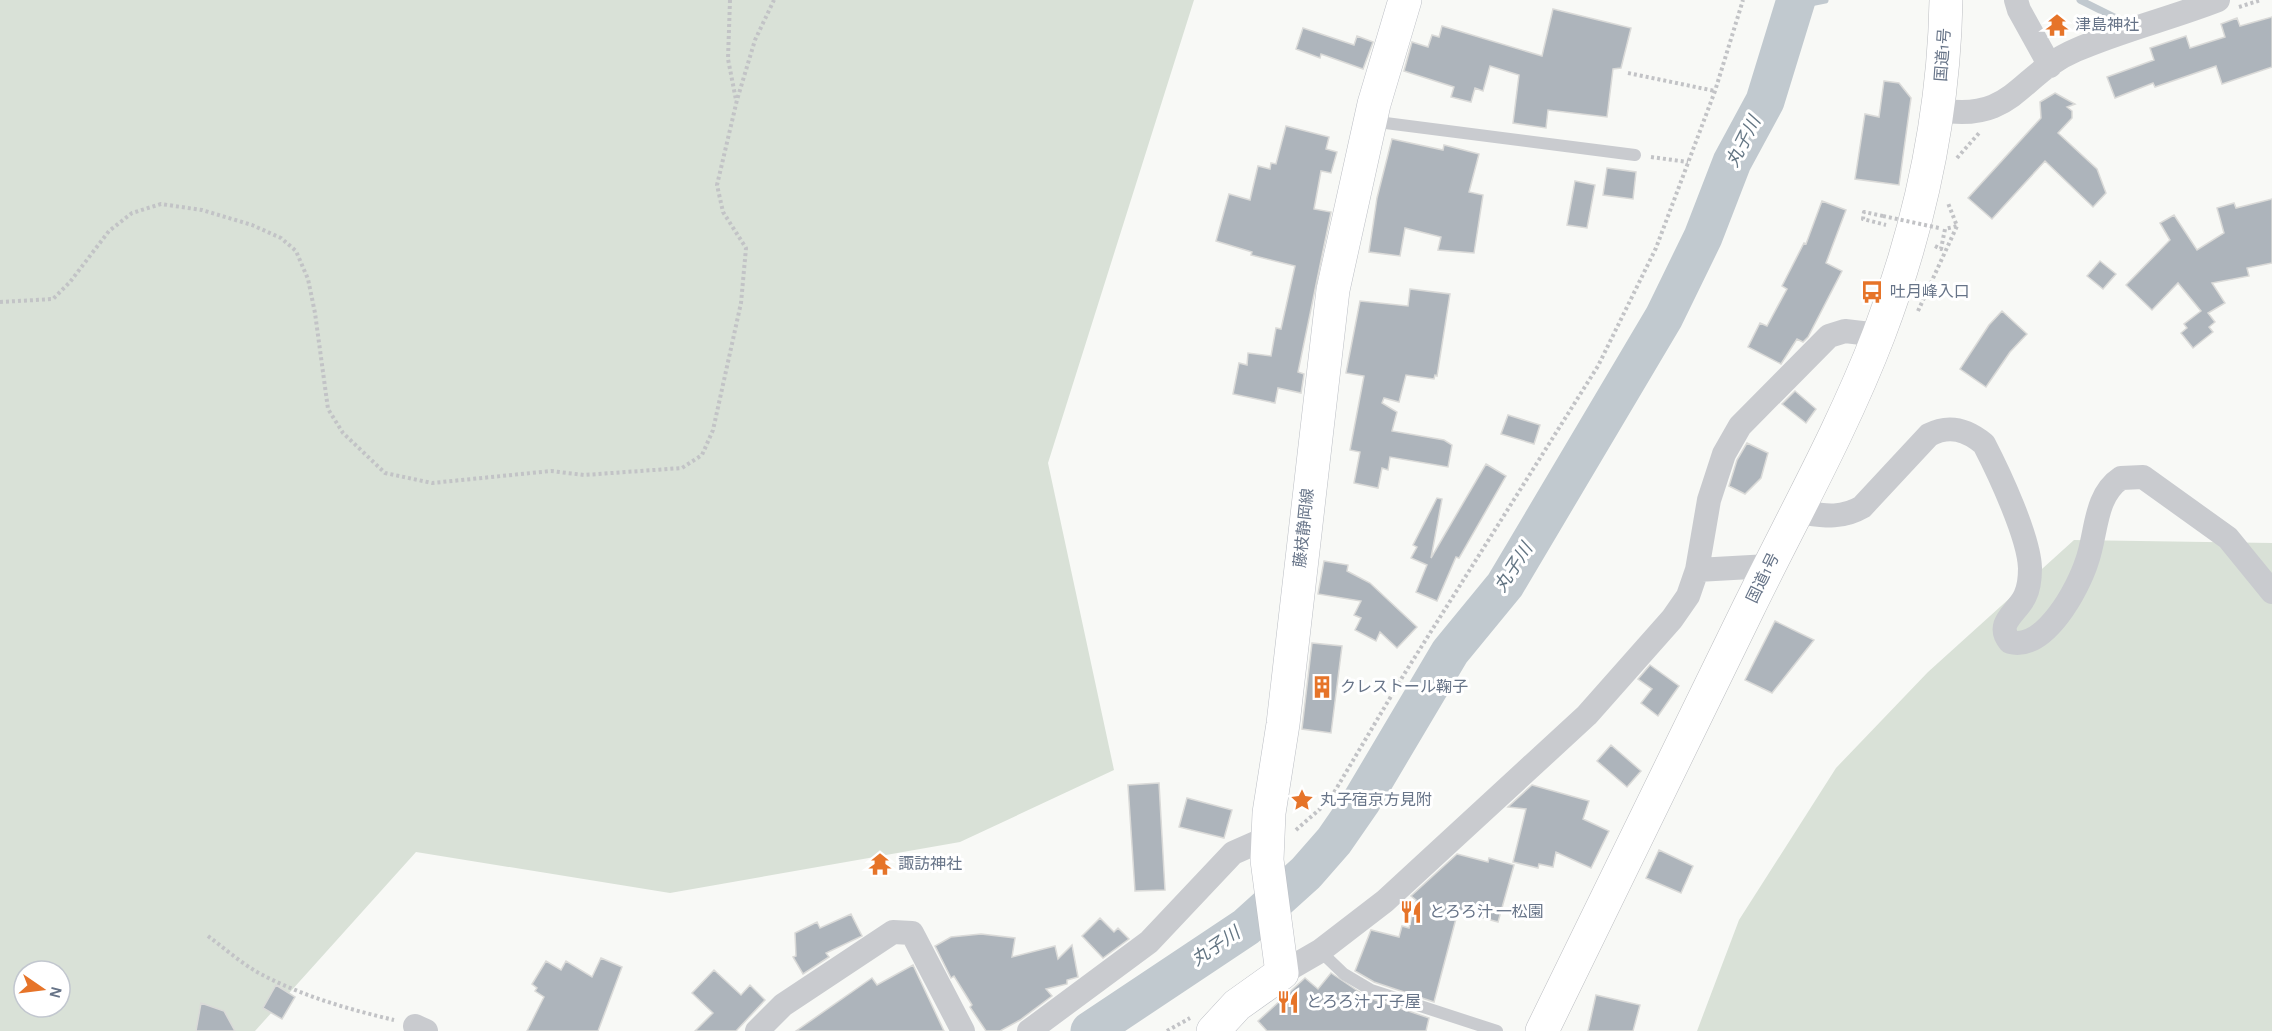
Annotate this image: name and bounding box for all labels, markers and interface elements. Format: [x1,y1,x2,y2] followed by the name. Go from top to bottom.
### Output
[2044,12,2070,38] temple icon: 津島神社
[2075,16,2139,33] place label: 津島神社
[1932,28,1953,82] street label: 国道1号
[1722,111,1765,170] water label: 丸子川
[1859,279,1885,305] bus stop icon: 吐月峰入口
[1890,283,1970,300] place label: 吐月峰入口
[1291,487,1316,569] street label: 藤枝静岡線
[1490,538,1537,596] water label: 丸子川
[1743,550,1782,606] street label: 国道1号
[1309,674,1335,700] building icon: クレストール鞠子
[1340,678,1468,695] place label: クレストール鞠子
[1289,787,1315,813] place icon: 丸子宿京方見附
[1320,791,1432,808] place label: 丸子宿京方見附
[867,851,893,877] temple icon: 諏訪神社
[898,856,962,872] place label: 諏訪神社
[1398,899,1424,925] restaurant icon: とろろ汁 一松園
[1429,904,1544,920] place label: とろろ汁 一松園
[1187,922,1245,970] water label: 丸子川
[12,959,72,1019] north arrow
[46,985,65,1000] text: N
[1275,989,1301,1015] restaurant icon: とろろ汁 丁子屋
[1306,994,1421,1010] place label: とろろ汁 丁子屋

